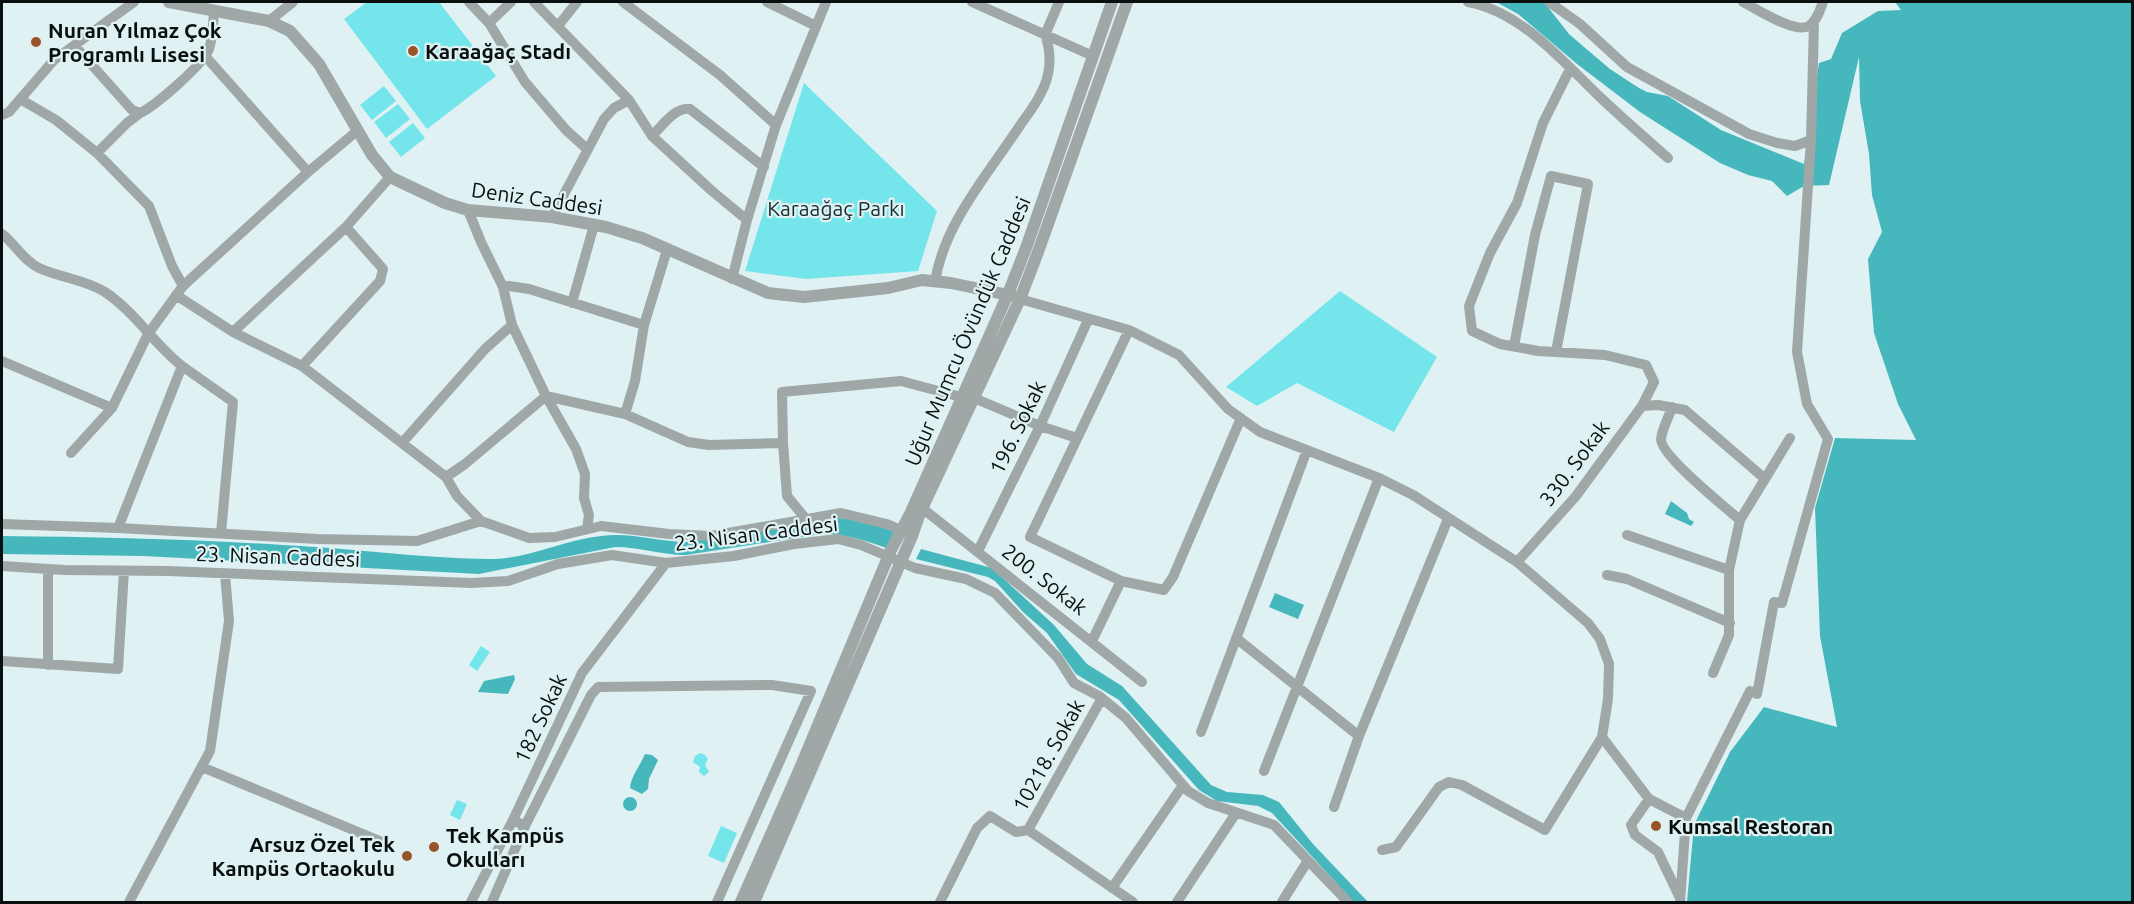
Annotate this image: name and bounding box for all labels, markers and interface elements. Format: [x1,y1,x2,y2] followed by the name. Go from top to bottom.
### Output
[48,18,222,66] place label: Nuran Yılmaz Çok Programlı Lisesi
[29,35,43,49] marker: Nuran Yılmaz Çok Programlı Lisesi
[425,39,571,63] place label: Karaağaç Stadı
[406,44,420,58] marker: Karaağaç Stadı
[470,177,604,219] street label: Deniz Caddesi
[899,193,1035,469] street label: Uğur Mumcu Övündük Caddesi
[767,196,905,220] park label: Karaağaç Parkı
[984,376,1050,478] street label: 196. Sokak
[1534,415,1614,510] street label: 330. Sokak
[673,511,839,555] street label: 23. Nisan Caddesi
[998,539,1092,620] street label: 200. Sokak
[195,541,361,571] street label: 23. Nisan Caddesi
[509,669,571,766] street label: 182 Sokak
[1007,694,1089,815] street label: 10218. Sokak
[1668,814,1833,838] place label: Kumsal Restoran
[1649,819,1663,833] marker: Kumsal Restoran
[446,823,564,871] place label: Tek Kampüs Okulları
[211,832,395,880] place label: Arsuz Özel Tek Kampüs Ortaokulu
[427,840,441,854] marker: Tek Kampüs Okulları
[400,849,414,863] marker: Arsuz Özel Tek Kampüs Ortaokulu

